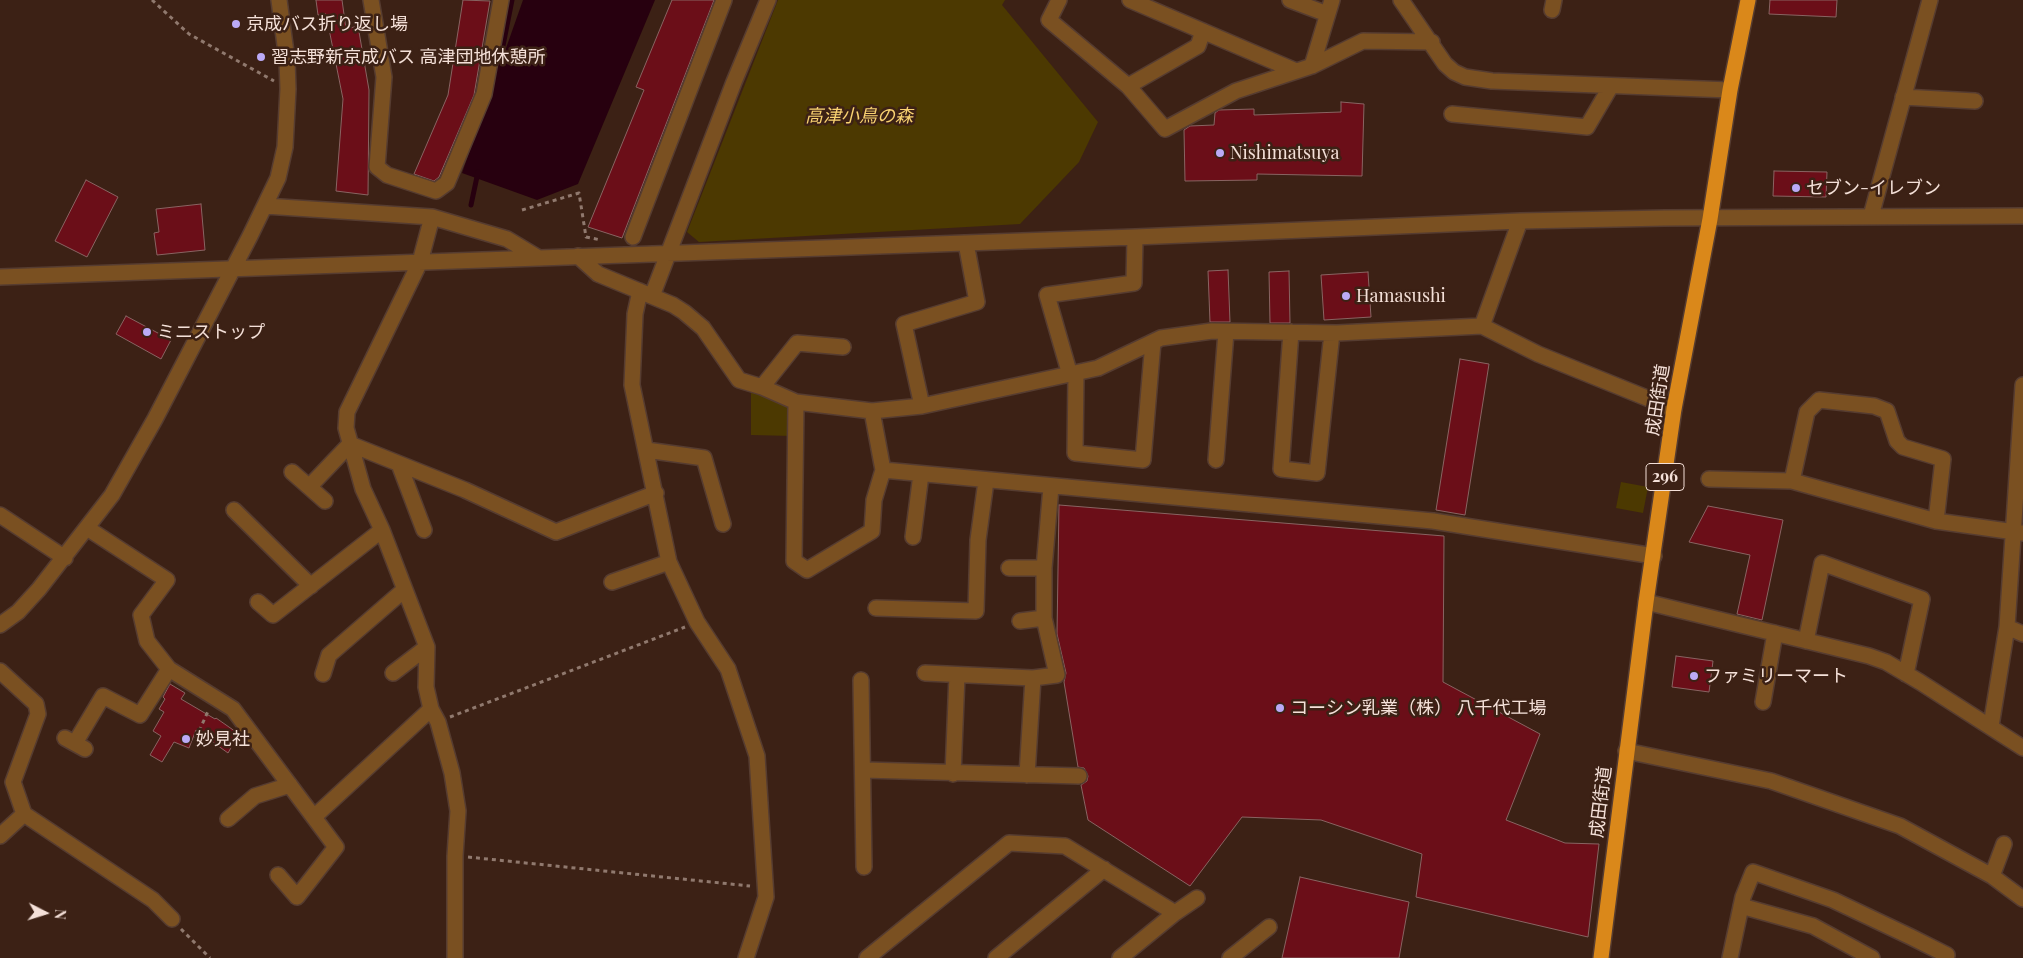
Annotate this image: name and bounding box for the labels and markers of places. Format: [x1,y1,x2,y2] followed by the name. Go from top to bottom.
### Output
[246,13,408,35] place label: 京成バス折り返し場
[230,18,242,30] marker: 京成バス折り返し場
[271,46,545,68] place label: 習志野新京成バス 高津団地休憩所
[255,51,267,63] marker: 習志野新京成バス 高津団地休憩所
[1230,142,1339,164] place label: Nishimatsuya
[1214,147,1226,159] marker: Nishimatsuya
[1806,177,1941,199] place label: セブン-イレブン
[1790,182,1802,194] marker: セブン-イレブン
[1356,285,1446,307] place label: Hamasushi
[1340,290,1352,302] marker: Hamasushi
[157,321,265,343] place label: ミニストップ
[141,326,153,338] marker: ミニストップ
[1704,665,1848,687] place label: ファミリーマート
[1688,670,1700,682] marker: ファミリーマート
[1290,697,1546,719] place label: コーシン乳業（株） 八千代工場
[1274,702,1286,714] marker: コーシン乳業（株） 八千代工場
[196,728,250,750] place label: 妙見社
[180,733,192,745] marker: 妙見社

